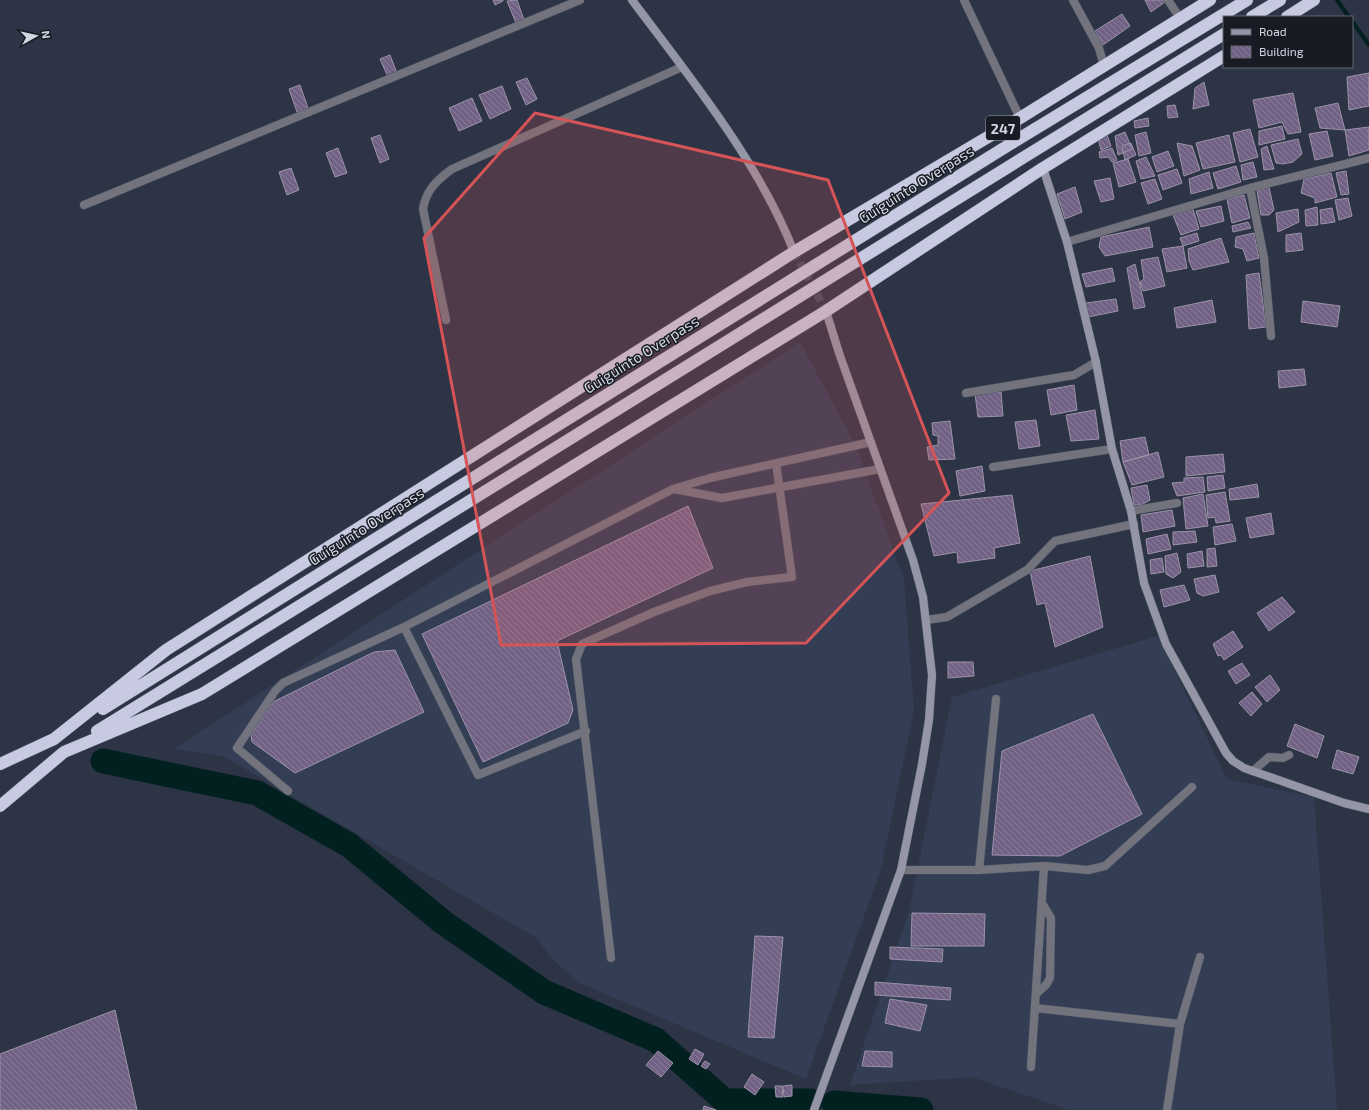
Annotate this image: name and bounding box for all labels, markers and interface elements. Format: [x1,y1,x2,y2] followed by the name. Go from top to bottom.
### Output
[16,16,56,56] north arrow
[1223,16,1353,68] legend
[1259,24,1287,38] text: Road
[39,30,53,39] text: N
[1259,44,1304,58] text: Building
[986,116,1020,140] road number: 247
[855,141,977,227] street label: Guiguinto Overpass
[580,311,702,397] street label: Guiguinto Overpass
[305,483,427,569] street label: Guiguinto Overpass

